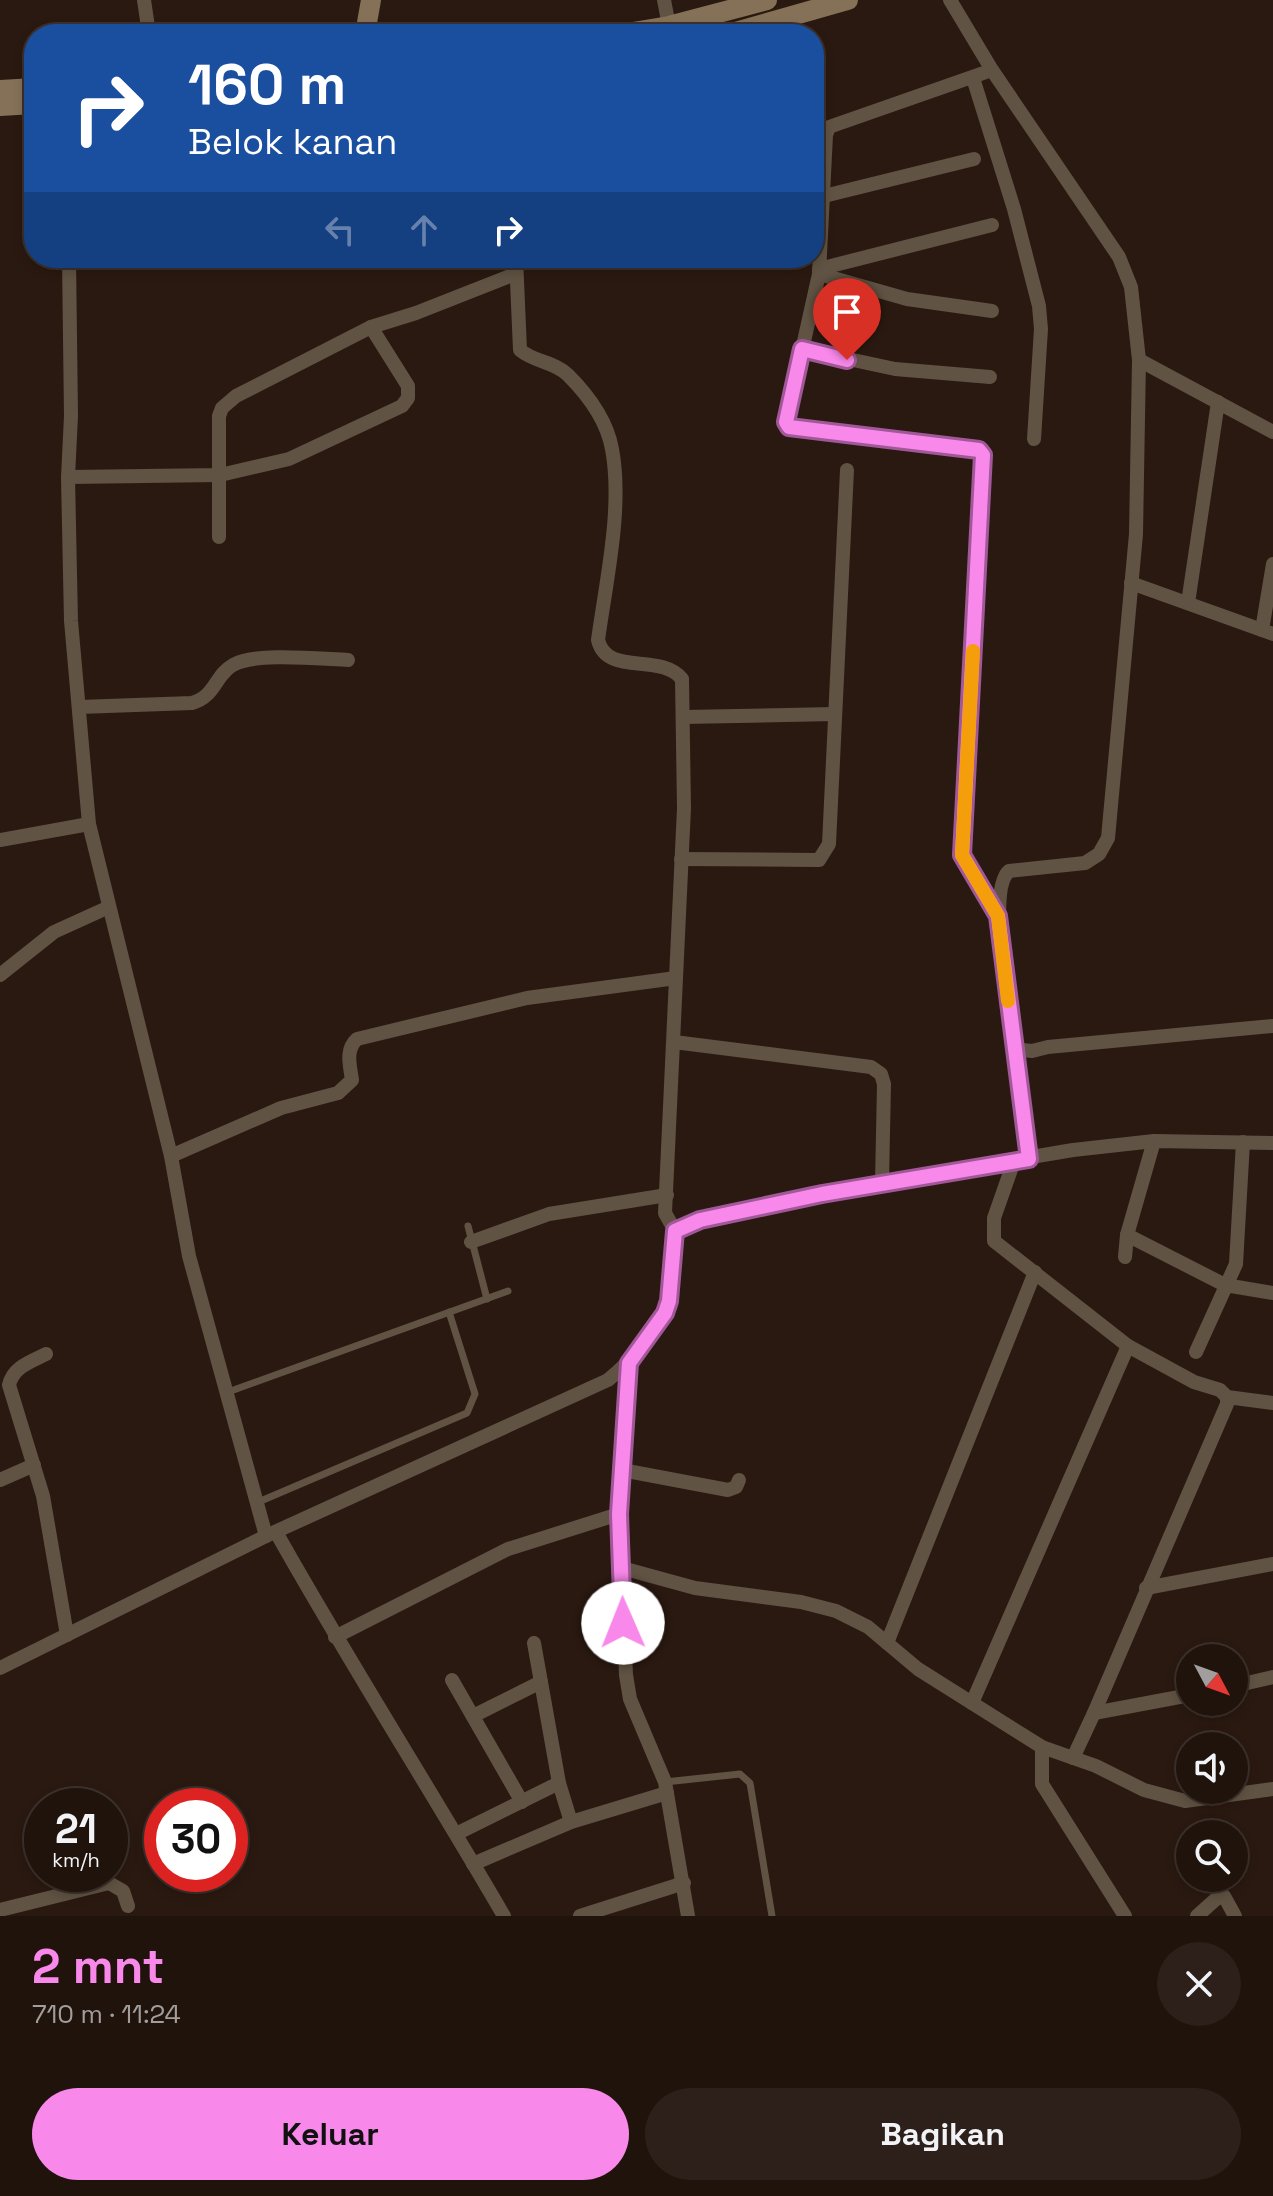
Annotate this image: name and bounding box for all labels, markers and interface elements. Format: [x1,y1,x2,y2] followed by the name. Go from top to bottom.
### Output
[188,49,346,120] text: 160 m
[56,56,160,160] icon: right
[188,119,397,165] text: Belok kanan
[318,208,362,252] icon: left
[402,208,446,252] icon: ahead
[486,208,530,252] icon: right
[813,278,881,360] pin
[825,290,869,334] icon: arrive
[581,1581,665,1665] position arrow
[1176,1644,1248,1716] north arrow
[1176,1644,1248,1892] map controls
[1176,1732,1248,1804] button: sound
[144,1788,248,1892] speed limit sign: 30
[55,1804,97,1855] text: 21
[1176,1820,1248,1892] button: search
[52,1847,100,1873] text: km/h
[32,1936,164,1997] text: 2 mnt
[1157,1942,1241,2026] button: close
[32,1997,181,2031] text: 710 m · 11:24
[32,2088,629,2180] button: Keluar
[645,2088,1241,2180] button: Bagikan

